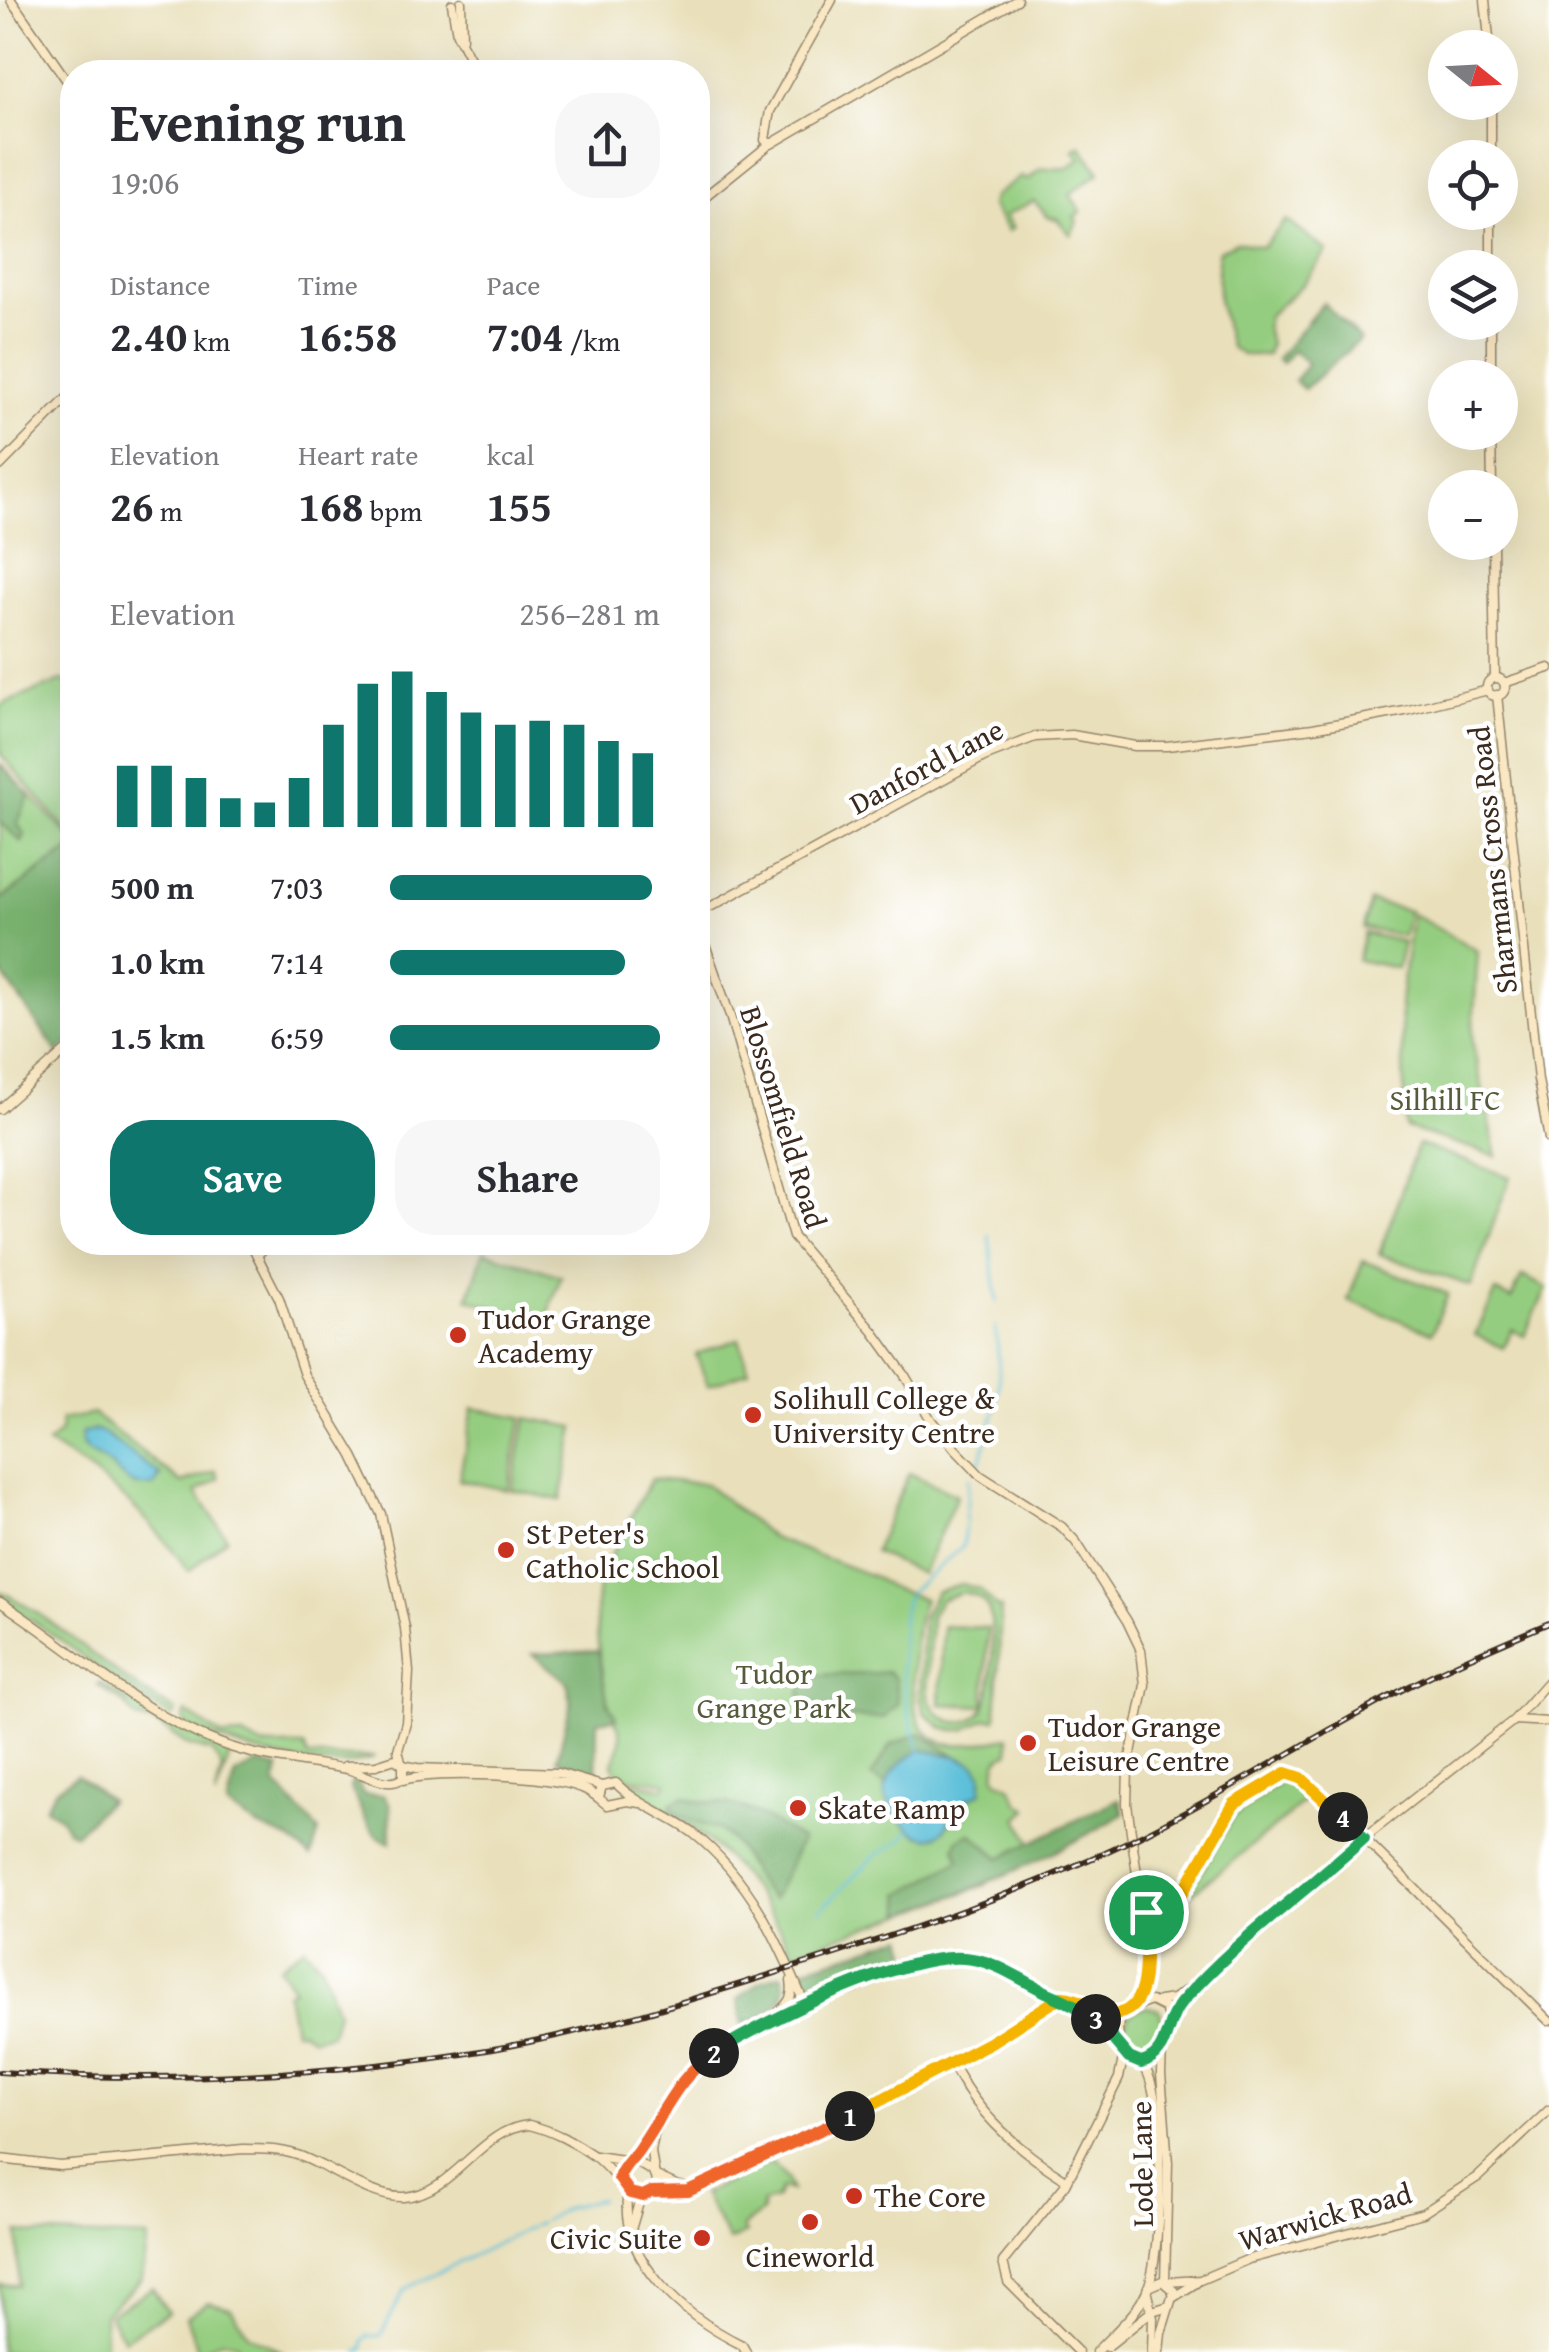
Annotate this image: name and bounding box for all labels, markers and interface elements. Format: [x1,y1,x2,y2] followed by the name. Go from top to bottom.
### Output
[1428,30,1518,120] north arrow
[1428,30,1518,560] map controls
[110,81,406,161] text: Evening run
[555,93,660,198] button: share
[1428,140,1518,230] button: locate
[110,159,179,206] text: 19:06
[1428,250,1518,340] button: layers
[110,264,210,305] text: Distance
[298,264,358,305] text: Time
[487,264,541,305] text: Pace
[110,305,187,366] text: 2.40
[298,305,397,366] text: 16:58
[487,305,564,366] text: 7:04
[187,320,230,361] text: km
[564,320,620,361] text: /km
[1428,360,1518,450] button: +
[110,434,220,475] text: Elevation
[298,434,418,475] text: Heart rate
[487,434,534,475] text: kcal
[1428,470,1518,560] button: −
[110,475,154,536] text: 26
[298,475,364,536] text: 168
[487,475,552,536] text: 155
[154,490,183,531] text: m
[364,490,422,531] text: bpm
[110,590,235,637] text: Elevation
[519,590,660,637] text: 256–281 m
[841,707,1011,825] street label: Danford Lane
[1456,724,1528,996] street label: Sharmans Cross Road
[110,864,194,911] text: 500 m
[270,864,324,911] text: 7:03
[110,939,205,986] text: 1.0 km
[270,939,324,986] text: 7:14
[729,1000,839,1234] street label: Blossomfield Road
[110,1014,205,1061] text: 1.5 km
[270,1014,324,1061] text: 6:59
[1389,1077,1501,1121] park label: Silhill FC
[110,1120,375,1235] button: Save
[395,1120,660,1235] button: Share
[478,1296,651,1374] place label: Tudor Grange Academy
[447,1324,469,1346] marker: Tudor Grange Academy
[773,1376,995,1454] place label: Solihull College & University Centre
[742,1404,764,1426] marker: Solihull College & University Centre
[526,1511,719,1589] place label: St Peter's Catholic School
[495,1539,517,1561] marker: St Peter's Catholic School
[697,1651,852,1729] park label: Tudor Grange Park
[1048,1704,1230,1782] place label: Tudor Grange Leisure Centre
[1017,1732,1039,1754] marker: Tudor Grange Leisure Centre
[818,1786,965,1830] place label: Skate Ramp
[1318,1792,1368,1842] pin: 4
[1336,1796,1350,1837] text: 4
[787,1797,809,1819] marker: Skate Ramp
[1104,1870,1189,1955] pin
[1119,1885,1174,1940] icon: arrive
[1071,1994,1121,2044] pin: 3
[1089,1998,1103,2039] text: 3
[689,2028,739,2078] pin: 2
[707,2032,721,2073] text: 2
[825,2091,875,2141] pin: 1
[843,2095,857,2136] text: 1
[1118,2100,1164,2228] street label: Lode Lane
[1233,2170,1417,2262] street label: Warwick Road
[874,2174,986,2218] place label: The Core
[843,2185,865,2207] marker: The Core
[799,2211,821,2233] marker: Cineworld
[550,2216,682,2260] place label: Civic Suite
[691,2227,713,2249] marker: Civic Suite
[746,2234,874,2278] place label: Cineworld

